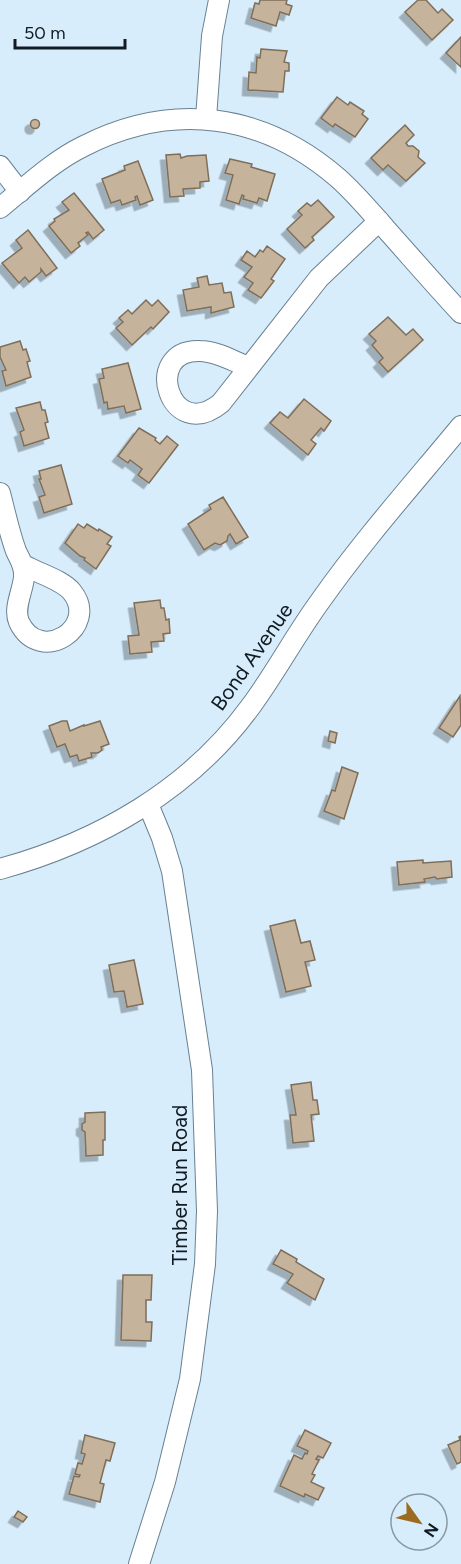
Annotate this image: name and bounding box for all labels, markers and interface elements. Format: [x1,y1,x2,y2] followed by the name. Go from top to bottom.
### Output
[15,12,124,50] scale bar
[24,22,66,44] text: 50 m
[205,598,298,715] street label: Bond Avenue
[167,1105,192,1265] street label: Timber Run Road
[389,1492,449,1552] north arrow
[420,1520,442,1541] text: N

